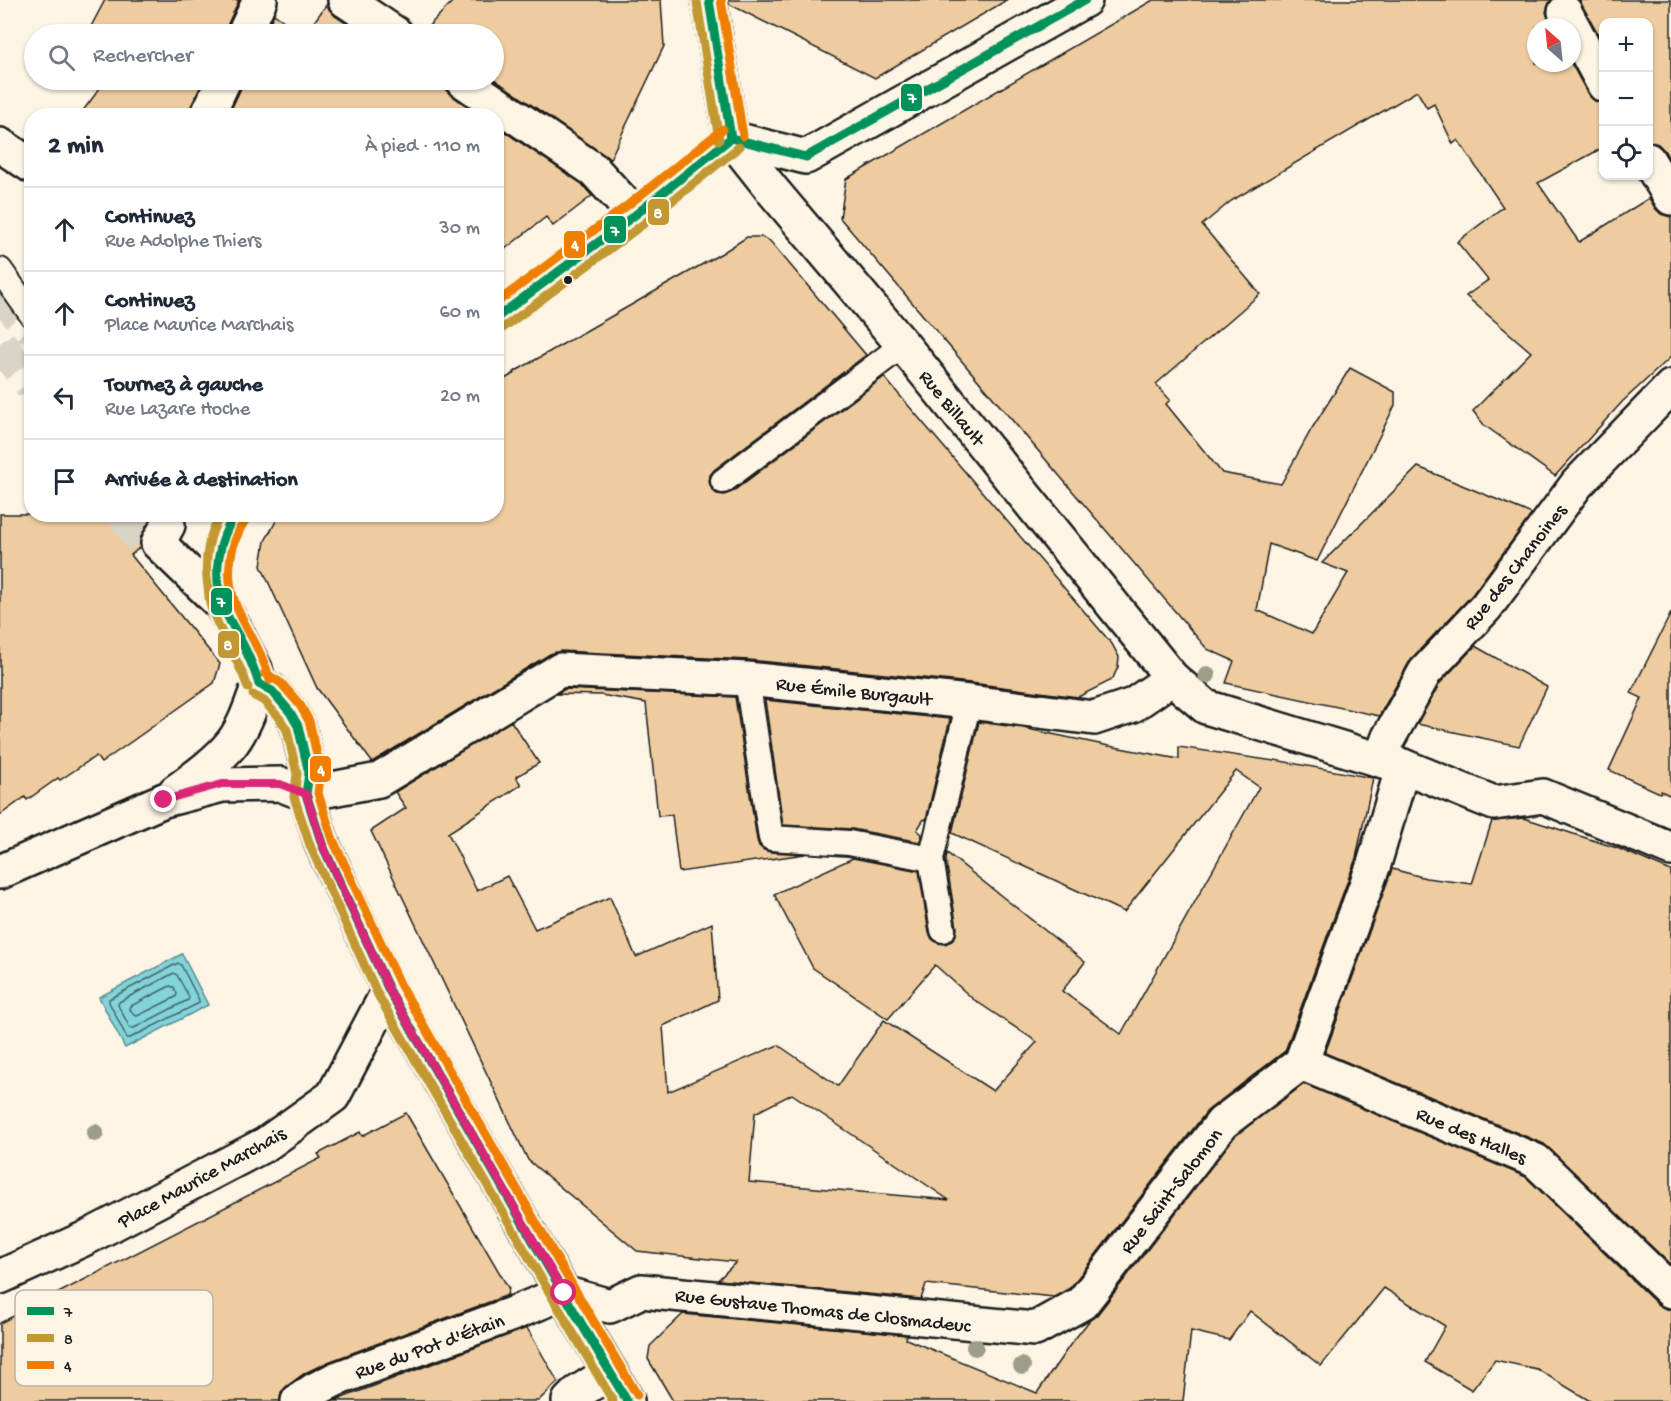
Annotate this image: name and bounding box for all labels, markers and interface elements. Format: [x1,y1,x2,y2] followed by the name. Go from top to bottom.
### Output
[1527,18,1581,72] north arrow
[1599,18,1653,180] map controls
[1599,18,1653,72] button: +
[24,24,504,90] search box
[45,41,78,74] icon: search
[93,44,193,70] text: Rechercher
[1599,72,1653,126] button: −
[900,83,923,112] line badge: 7
[907,91,917,110] text: 7
[1599,126,1653,180] button: locate
[48,132,103,163] text: 2 min
[365,136,480,159] text: À pied · 110 m
[647,198,670,226] line badge: 8
[105,205,194,231] text: Continuez
[654,206,663,225] text: 8
[48,213,81,246] icon: ahead
[603,215,627,244] line badge: 7
[439,218,480,241] text: 30 m
[610,224,620,243] text: 7
[563,230,586,259] line badge: 4
[105,231,261,254] text: Rue Adolphe Thiers
[570,238,579,257] text: 4
[562,274,574,286] unlabelled marker
[105,289,194,315] text: Continuez
[48,297,81,330] icon: ahead
[440,302,480,325] text: 60 m
[105,315,293,338] text: Place Maurice Marchais
[913,366,989,453] street label: Rue Billault
[105,373,263,399] text: Tournez à gauche
[48,381,81,414] icon: left
[440,386,480,409] text: 20 m
[105,399,250,422] text: Rue Lazare Hoche
[48,465,81,498] icon: arrive
[105,468,298,494] text: Arrivée à destination
[1461,500,1573,636] street label: Rue des Chanoines
[210,587,233,616] line badge: 7
[216,595,226,614] text: 7
[217,630,240,659] line badge: 8
[224,638,233,657] text: 8
[775,673,935,713] street label: Rue Émile Burgault
[309,755,332,783] line badge: 4
[316,763,325,782] text: 4
[150,786,176,812] route end
[1412,1104,1530,1171] street label: Rue des Halles
[114,1123,291,1235] street label: Place Maurice Marchais
[1117,1124,1229,1259] street label: Rue Saint-Salomon
[550,1279,576,1305] route start
[674,1286,973,1340] street label: Rue Gustave Thomas de Closmadeuc
[15,1290,213,1386] legend
[63,1305,73,1324] text: 7
[352,1309,509,1386] street label: Rue du Pot d'Étain
[64,1332,73,1351] text: 8
[64,1359,72,1378] text: 4

